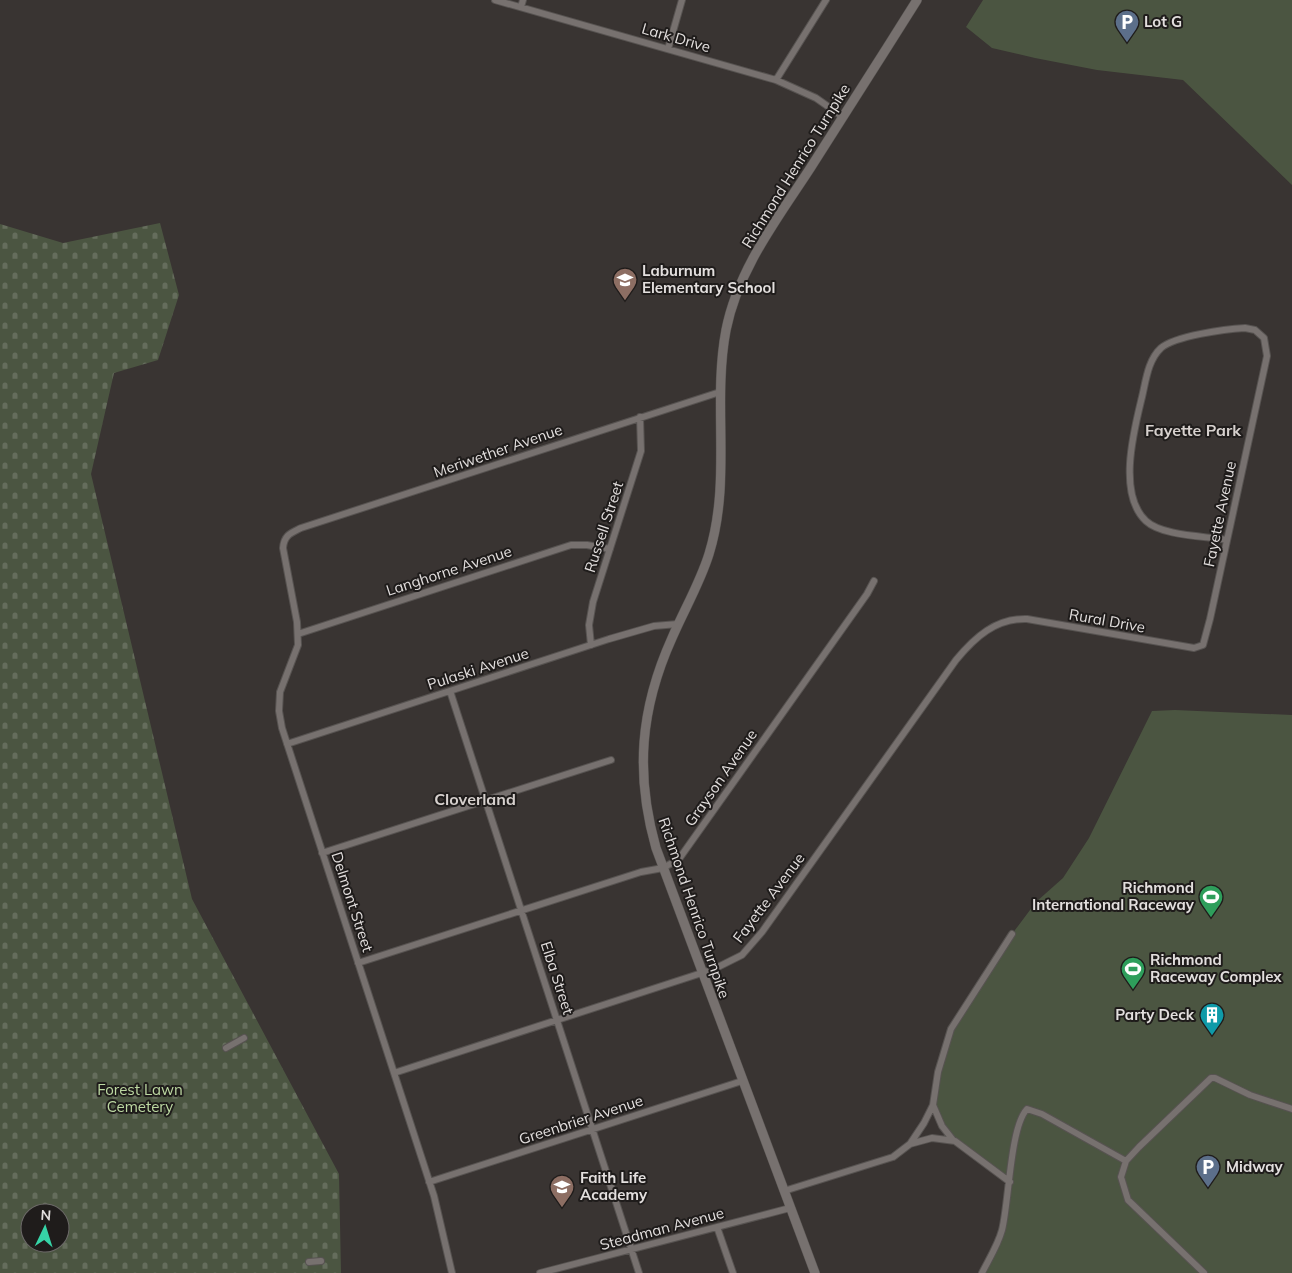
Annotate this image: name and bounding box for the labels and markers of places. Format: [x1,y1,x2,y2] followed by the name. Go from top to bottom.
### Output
[1114,9,1140,43] parking icon: Lot G
[1144,12,1182,31] place label: Lot G
[642,261,775,297] place label: Laburnum Elementary School
[612,267,638,301] school or university icon: Laburnum Elementary School
[1032,878,1195,914] place label: Richmond International Raceway
[1198,884,1224,918] sports icon: Richmond International Raceway
[1150,950,1282,986] place label: Richmond Raceway Complex
[1120,956,1146,990] sports icon: Richmond Raceway Complex
[1199,1002,1225,1036] building icon: Party Deck
[1115,1005,1195,1024] place label: Party Deck
[1195,1154,1221,1188] parking icon: Midway
[1226,1157,1284,1176] place label: Midway
[580,1168,648,1204] place label: Faith Life Academy
[549,1174,575,1208] school or university icon: Faith Life Academy

